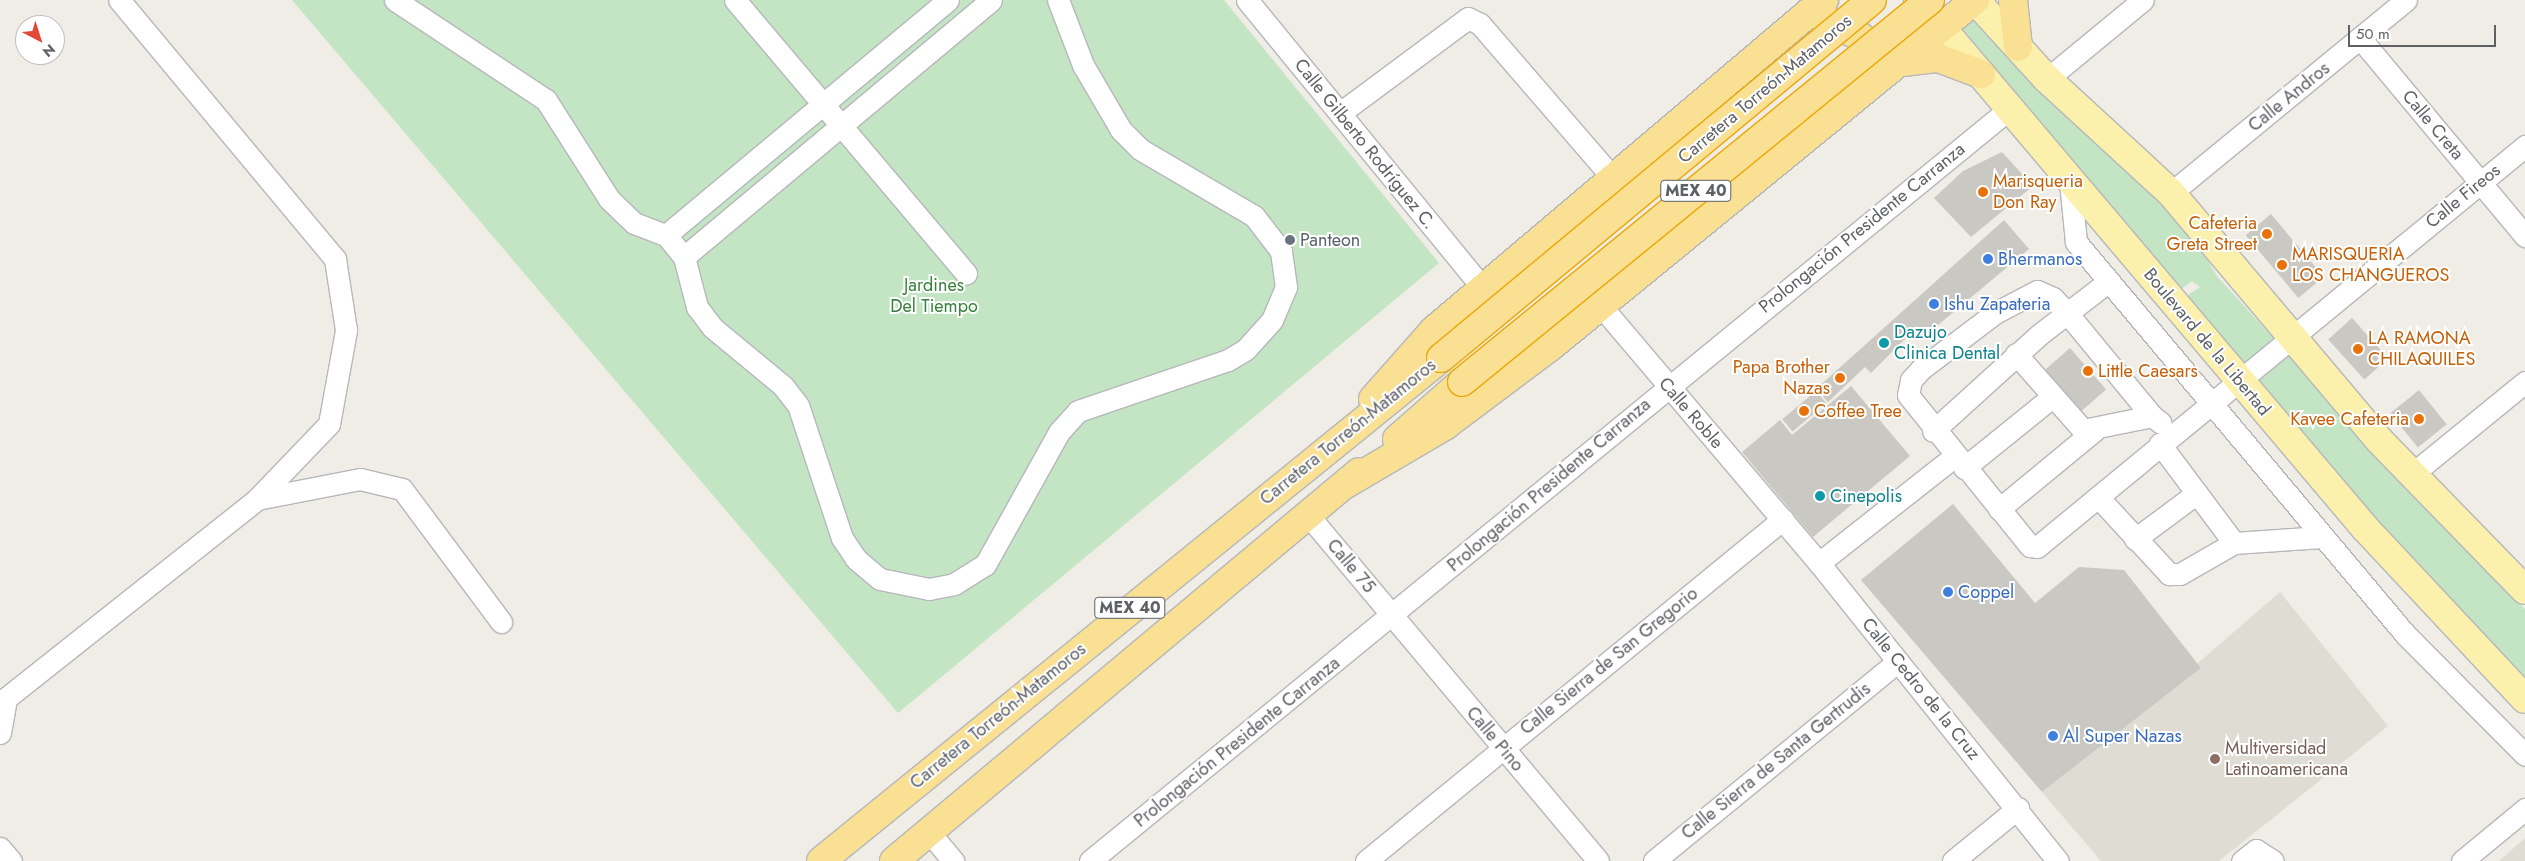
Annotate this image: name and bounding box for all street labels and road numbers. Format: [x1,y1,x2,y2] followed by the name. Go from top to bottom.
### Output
[1674,10,1856,168] street label: Carretera Torreón-Matamoros
[1290,55,1440,233] street label: Calle Gilberto Rodríguez C.
[2244,58,2334,136] street label: Calle Andros
[2398,86,2468,164] street label: Calle Creta
[1755,138,1969,318] street label: Prolongación Presidente Carranza
[2421,159,2505,233] street label: Calle Fireos
[1660,178,1732,205] road number: MEX 40
[2139,264,2275,420] street label: Boulevard de la Libertad
[1256,354,1440,510] street label: Carretera Torreón-Matamoros
[1654,373,1728,453] street label: Calle Roble
[1443,394,1655,576] street label: Prolongación Presidente Carranza
[1322,535,1380,597] street label: Calle 75
[1516,583,1702,739] street label: Calle Sierra de San Gregorio
[1094,594,1166,622] road number: MEX 40
[1857,614,1985,764] street label: Calle Cedro de la Cruz
[906,638,1090,794] street label: Carretera Torreón-Matamoros
[1130,652,1344,832] street label: Prolongación Presidente Carranza
[1677,678,1875,844] street label: Calle Sierra de Santa Gertrudis
[1462,702,1528,776] street label: Calle Pino

